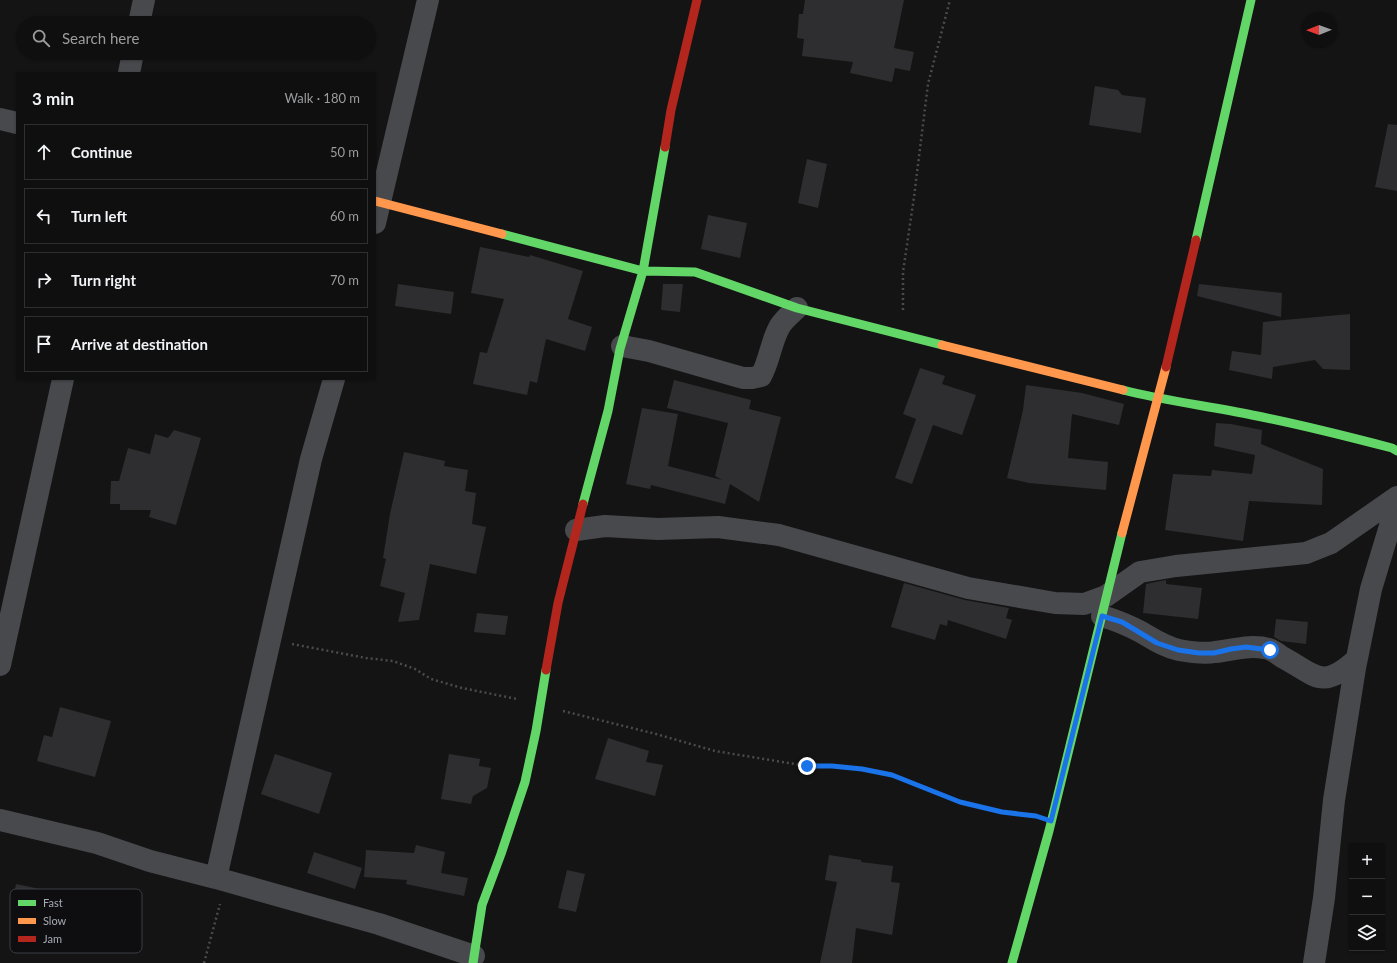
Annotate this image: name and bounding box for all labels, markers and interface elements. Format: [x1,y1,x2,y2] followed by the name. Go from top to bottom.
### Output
[1301,12,1337,48] north arrow
[16,16,376,60] search box
[30,27,52,49] icon: search
[62,29,139,47] text: Search here
[32,88,74,109] text: 3 min
[284,90,360,106] text: Walk · 180 m
[33,141,55,163] icon: ahead
[71,143,132,161] text: Continue
[330,144,359,160] text: 50 m
[33,205,55,227] icon: left
[71,207,127,225] text: Turn left
[330,208,359,224] text: 60 m
[33,269,55,291] icon: right
[71,271,136,289] text: Turn right
[330,272,359,288] text: 70 m
[33,333,55,355] icon: arrive
[71,335,208,353] text: Arrive at destination
[1261,641,1279,659] route start
[798,757,816,775] route end
[1349,843,1385,951] map controls
[1349,843,1385,879] button: +
[1349,879,1385,915] button: −
[10,889,142,953] legend
[43,896,63,909] text: Fast
[43,914,67,927] text: Slow
[1349,915,1385,951] button: layers
[43,932,62,945] text: Jam

